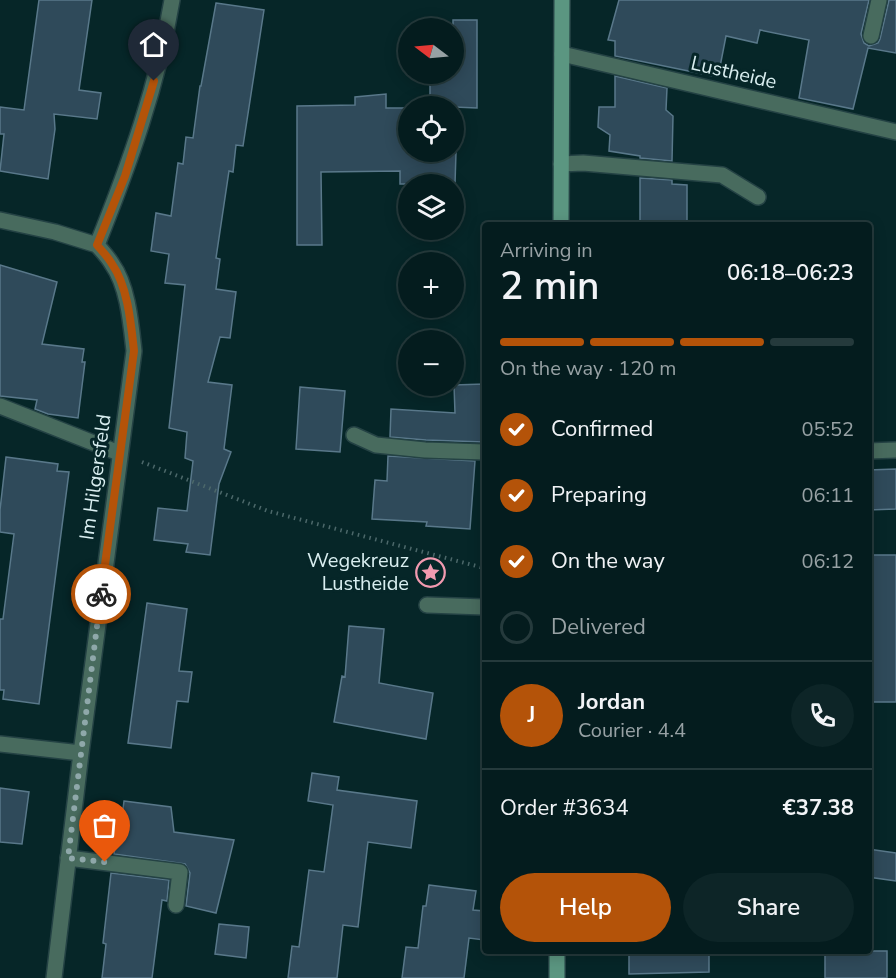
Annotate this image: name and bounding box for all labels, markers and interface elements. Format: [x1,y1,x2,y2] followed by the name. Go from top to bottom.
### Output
[398,18,464,84] north arrow
[398,18,464,396] map controls
[128,19,179,81] pin
[137,28,170,61] icon: home
[688,50,779,95] street label: Lustheide
[398,96,464,162] button: locate
[398,174,464,240] button: layers
[500,237,593,264] text: Arriving in
[398,252,464,318] button: +
[727,258,854,288] text: 06:18–06:23
[500,260,599,313] text: 2 min
[398,330,464,396] button: −
[500,355,676,382] text: On the way · 120 m
[73,413,118,542] street label: Im Hilgersfeld
[500,413,533,446] icon: check
[551,414,653,444] text: Confirmed
[801,416,854,443] text: 05:52
[500,479,533,512] icon: check
[551,480,647,510] text: Preparing
[801,482,854,509] text: 06:11
[500,545,533,578] icon: check
[551,546,665,576] text: On the way
[307,547,409,597] place label: Wegekreuz Lustheide
[801,548,854,575] text: 06:12
[414,556,446,588] place icon: Wegekreuz Lustheide
[71,564,131,624] courier
[85,578,118,611] icon: bike
[551,612,646,642] text: Delivered
[791,684,854,747] button: phone
[578,687,645,717] text: Jordan
[528,700,535,730] text: J
[578,717,686,744] text: Courier · 4.4
[500,793,629,823] text: Order #3634
[783,793,854,823] text: €37.38
[79,800,130,862] pin
[88,809,121,842] icon: bag
[500,873,671,942] button: Help
[683,873,854,942] button: Share

